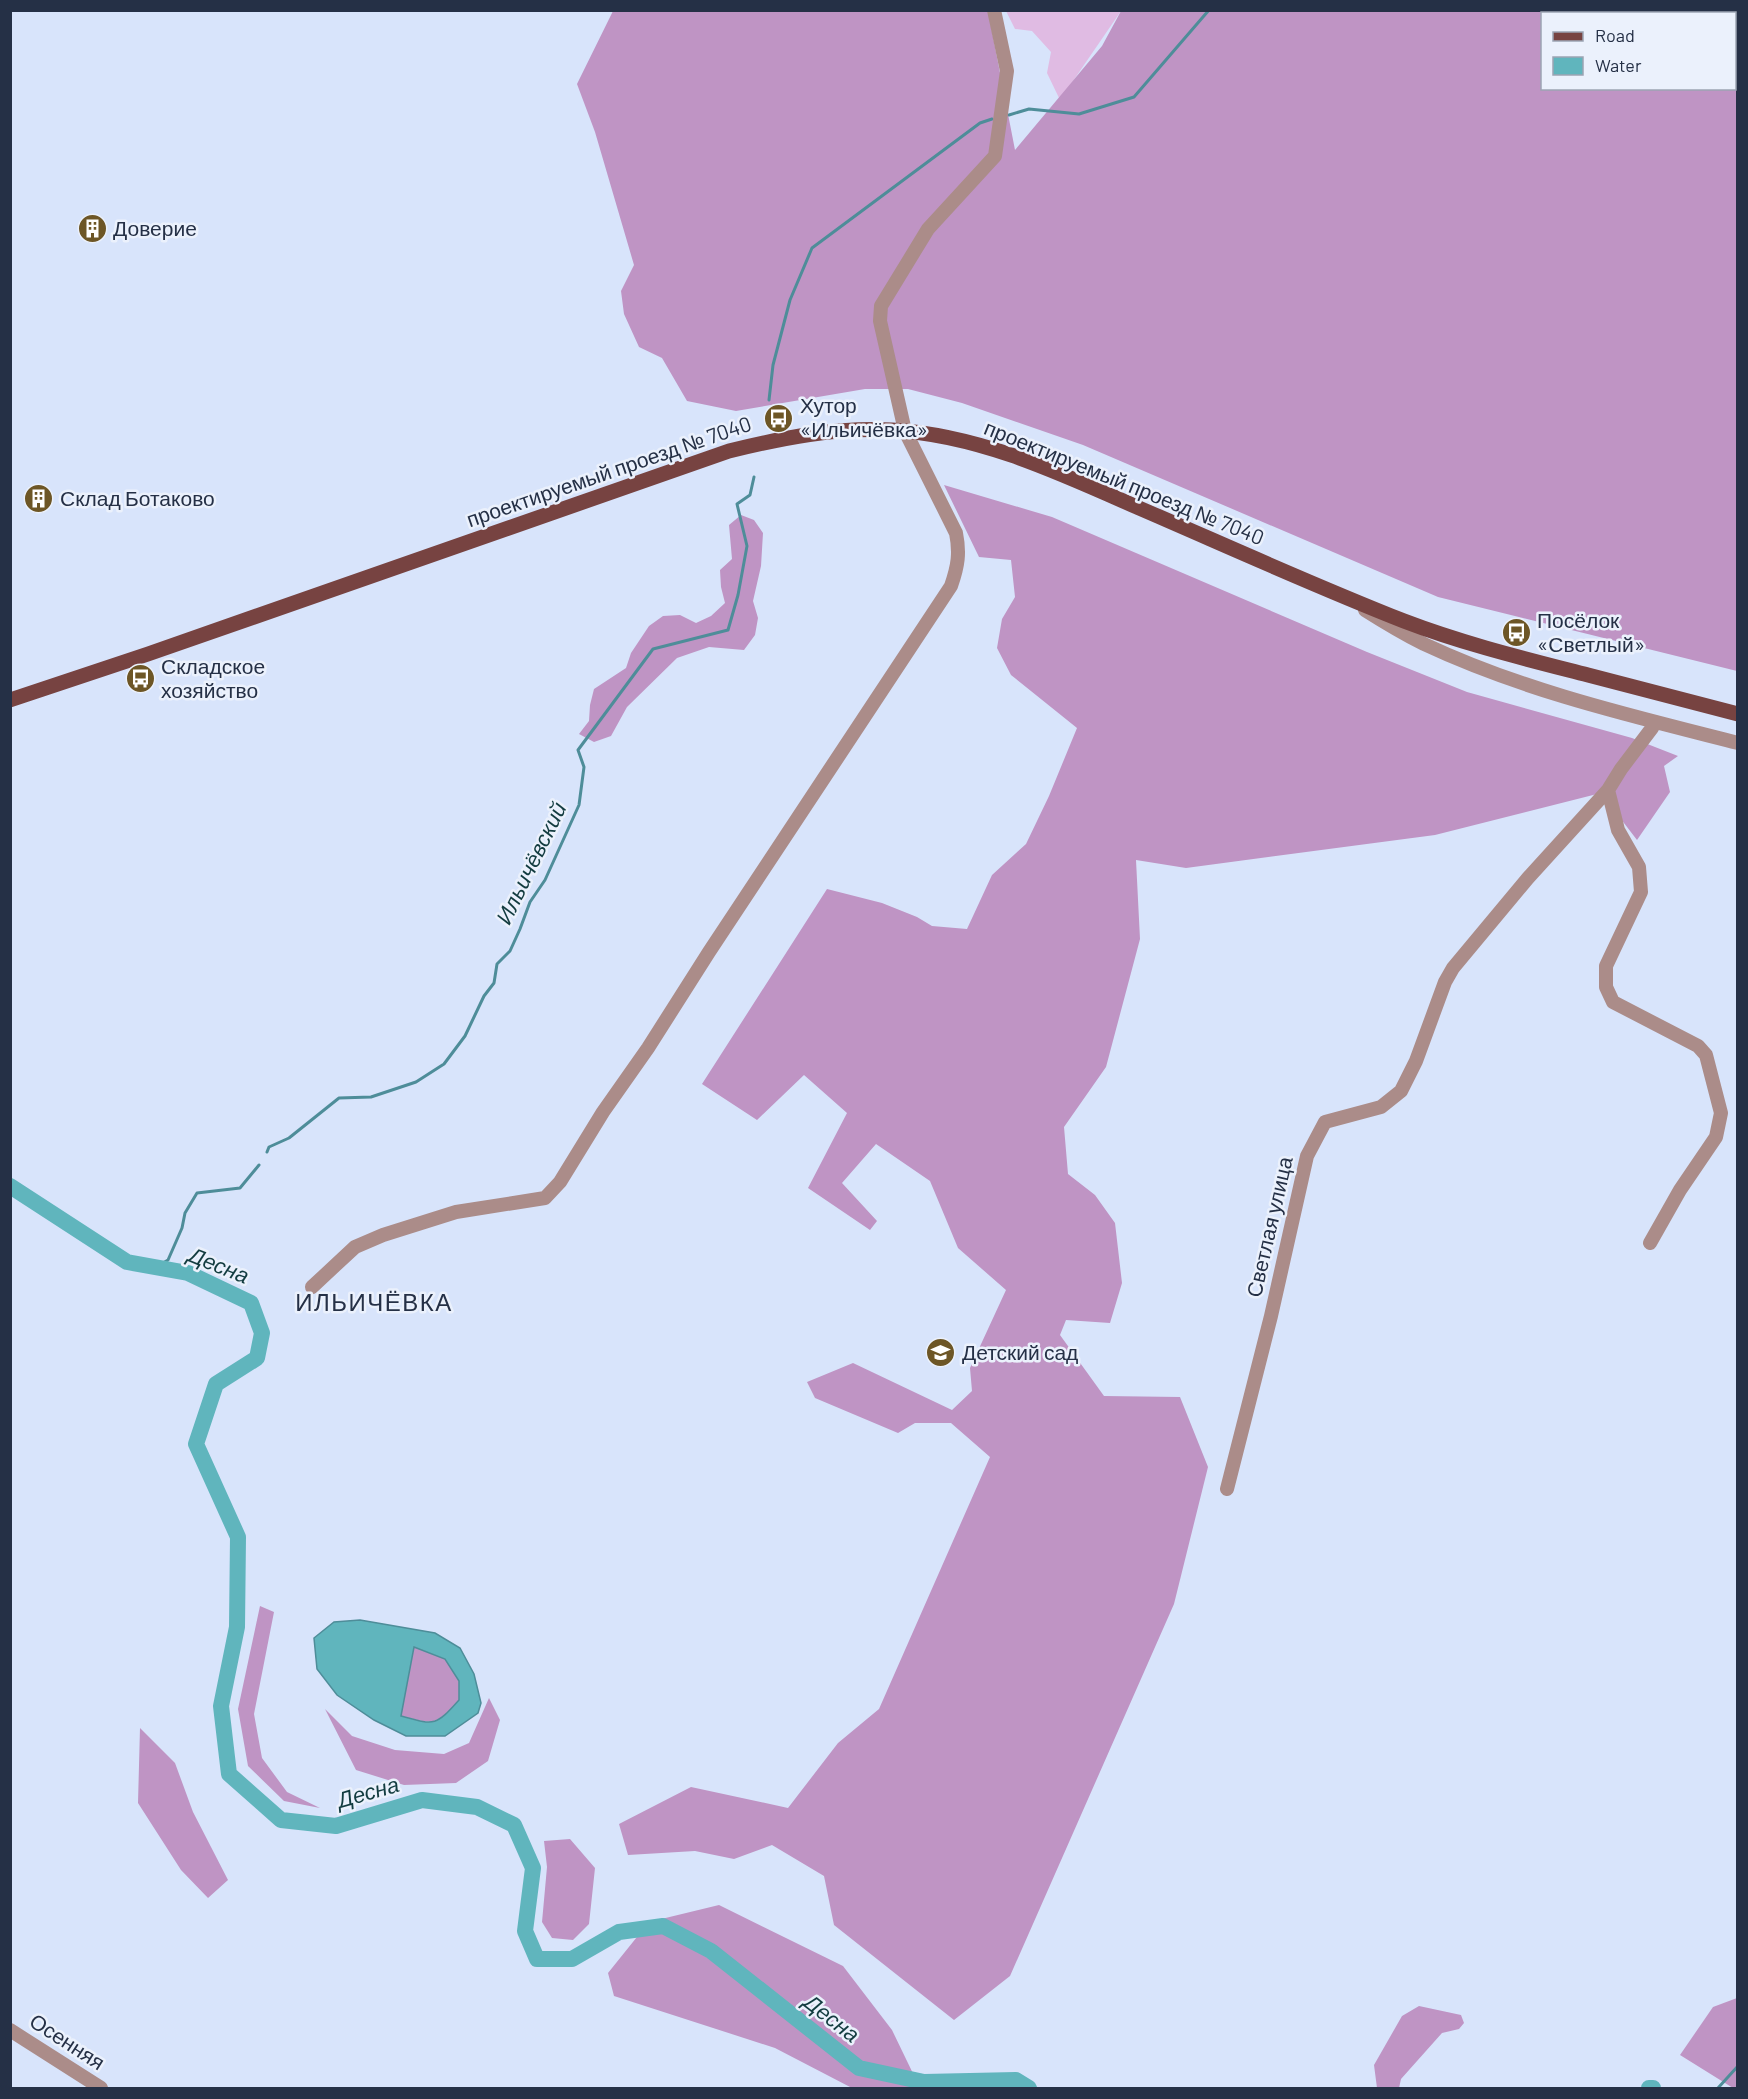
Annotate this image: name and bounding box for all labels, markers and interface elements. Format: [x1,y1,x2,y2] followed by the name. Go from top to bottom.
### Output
[1541,12,1736,90] legend
[1595,24,1635,46] text: Road
[1595,54,1642,76] text: Water
[76,213,108,245] building icon: Доверие
[113,215,197,240] place label: Доверие
[800,392,928,441] place label: Хутор «Ильичёвка»
[763,402,795,434] bus stop icon: Хутор «Ильичёвка»
[463,410,754,531] street label: проектируемый проезд № 7040
[981,414,1268,549] street label: проектируемый проезд № 7040
[23,483,55,515] building icon: Склад Ботаково
[60,485,215,510] place label: Склад Ботаково
[1537,607,1645,656] place label: Посёлок «Светлый»
[1500,617,1532,649] bus stop icon: Посёлок «Светлый»
[161,653,265,702] place label: Складское хозяйство
[124,663,156,695] bus stop icon: Складское хозяйство
[489,797,571,928] water label: Ильичёвский
[1240,1154,1297,1299] street label: Светлая улица
[182,1239,253,1289] water label: Десна
[295,1287,453,1316] district label: ИЛЬИЧЁВКА
[925,1337,957,1369] school or university icon: Детский сад
[962,1339,1078,1364] place label: Детский сад
[331,1770,402,1814] water label: Десна
[797,1986,865,2048] water label: Десна
[26,2007,110,2074] street label: Осенняя

